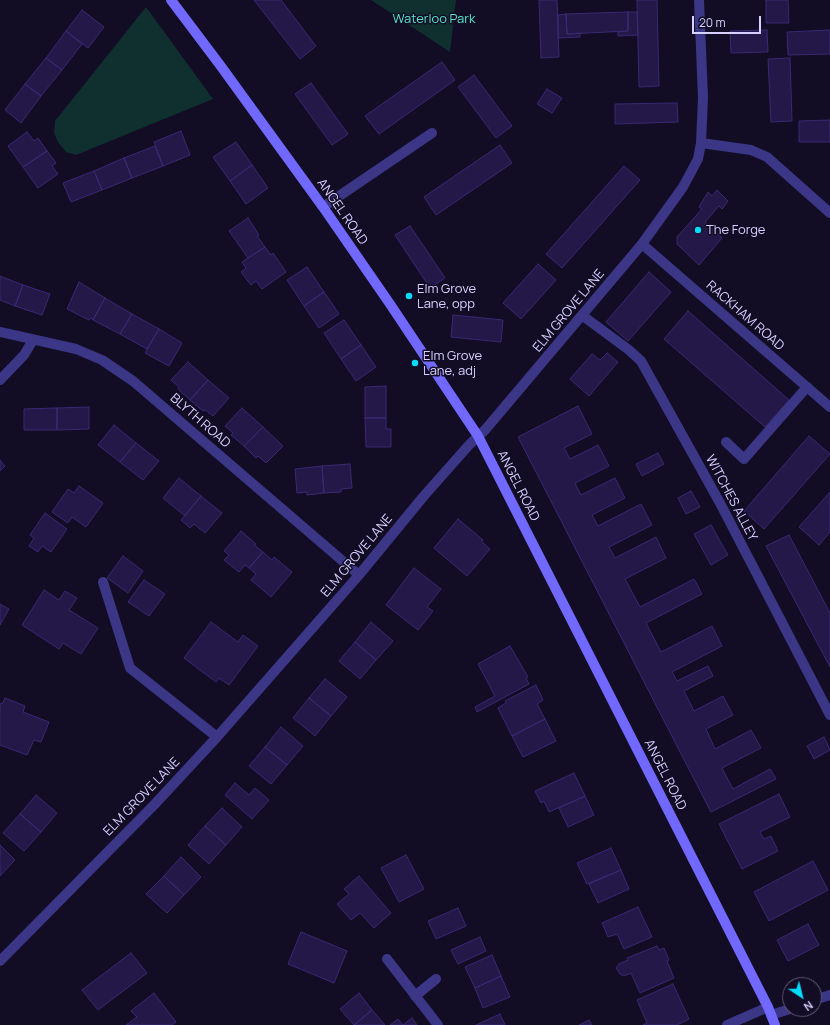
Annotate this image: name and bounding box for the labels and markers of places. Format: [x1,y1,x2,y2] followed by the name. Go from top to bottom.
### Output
[706,222,765,238] place label: The Forge
[693,225,703,235] marker: The Forge
[417,281,476,312] place label: Elm Grove Lane, opp
[404,291,414,301] marker: Elm Grove Lane, opp
[423,348,482,379] place label: Elm Grove Lane, adj
[410,358,420,368] marker: Elm Grove Lane, adj

